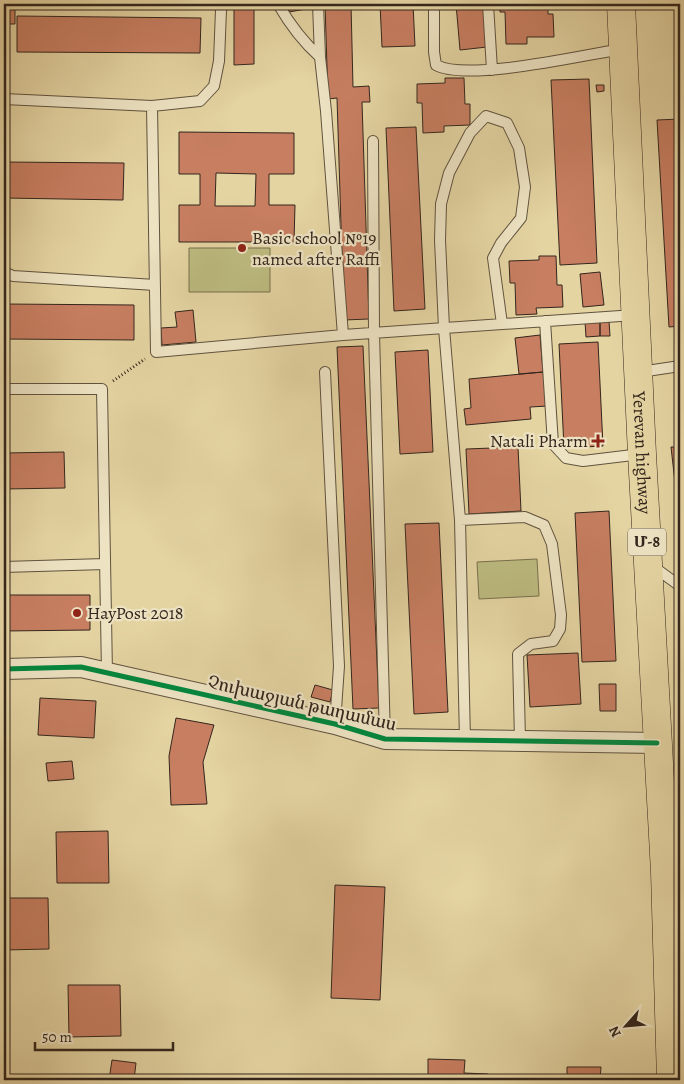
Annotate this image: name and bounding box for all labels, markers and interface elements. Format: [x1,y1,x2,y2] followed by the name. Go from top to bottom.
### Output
[252,226,380,271] place label: Basic school №19 named after Raffi
[236,242,248,254] marker: Basic school №19 named after Raffi
[627,390,657,516] street label: Yerevan highway
[490,429,588,453] place label: Natali Pharm
[592,435,604,447] marker: Natali Pharm
[628,528,666,556] road number: Մ-8
[87,601,184,625] place label: HayPost 2018
[71,607,83,619] marker: HayPost 2018
[205,670,399,736] street label: Չուխաջյան թաղամաս
[602,1002,652,1052] north arrow
[35,1019,172,1051] scale bar
[604,1023,626,1041] text: N
[42,1027,72,1047] text: 50 m

